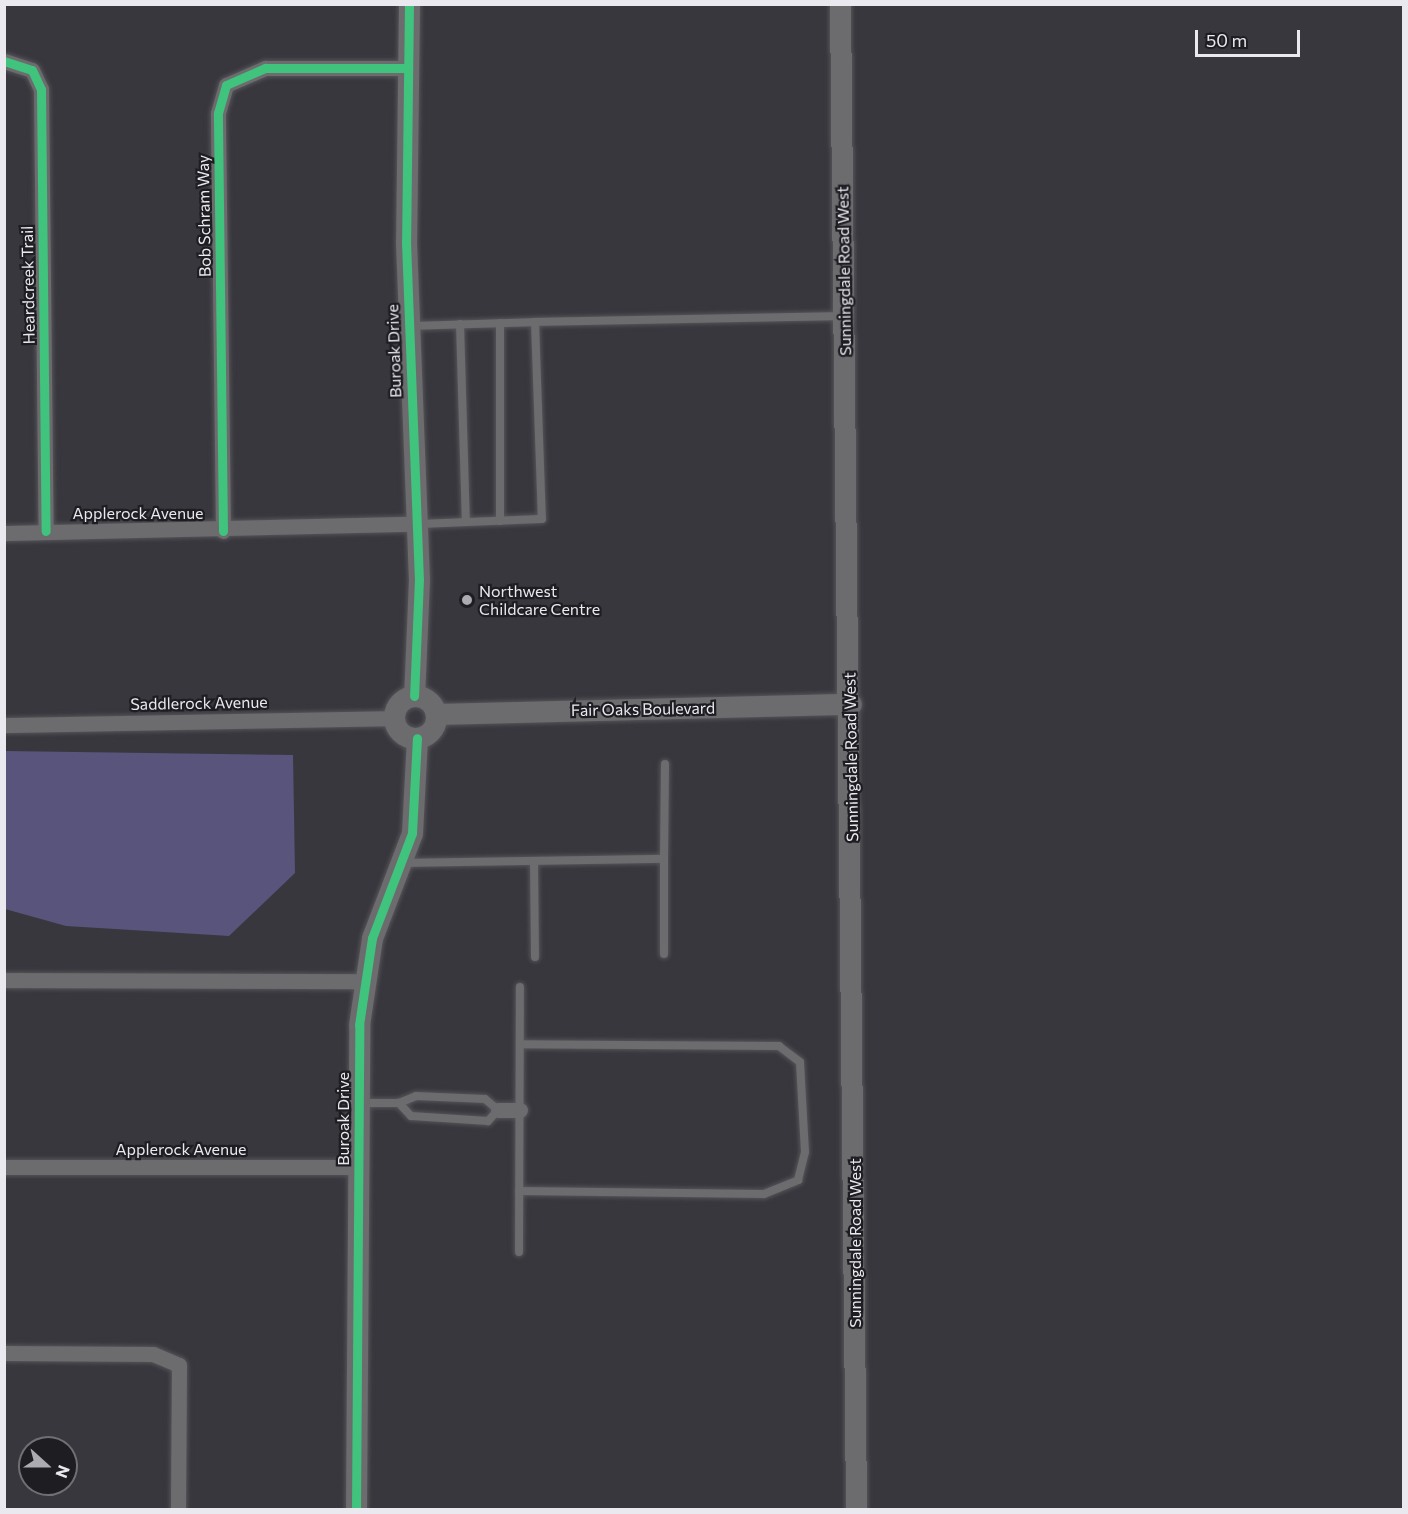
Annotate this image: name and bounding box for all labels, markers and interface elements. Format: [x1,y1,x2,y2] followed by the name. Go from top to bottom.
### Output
[1198,18,1303,56] scale bar
[1206,29,1247,51] text: 50 m
[193,155,215,277] street label: Bob Schram Way
[833,186,855,356] street label: Sunningdale Road West
[17,226,39,344] street label: Heardcreek Trail
[383,304,405,398] street label: Buroak Drive
[72,503,204,523] street label: Applerock Avenue
[479,581,600,619] place label: Northwest Childcare Centre
[460,593,474,607] marker: Northwest Childcare Centre
[840,672,862,842] street label: Sunningdale Road West
[130,692,268,714] street label: Saddlerock Avenue
[571,698,715,720] street label: Fair Oaks Boulevard
[333,1072,353,1166] street label: Buroak Drive
[115,1139,247,1159] street label: Applerock Avenue
[845,1158,865,1328] street label: Sunningdale Road West
[18,1436,78,1496] north arrow
[52,1463,74,1481] text: N

